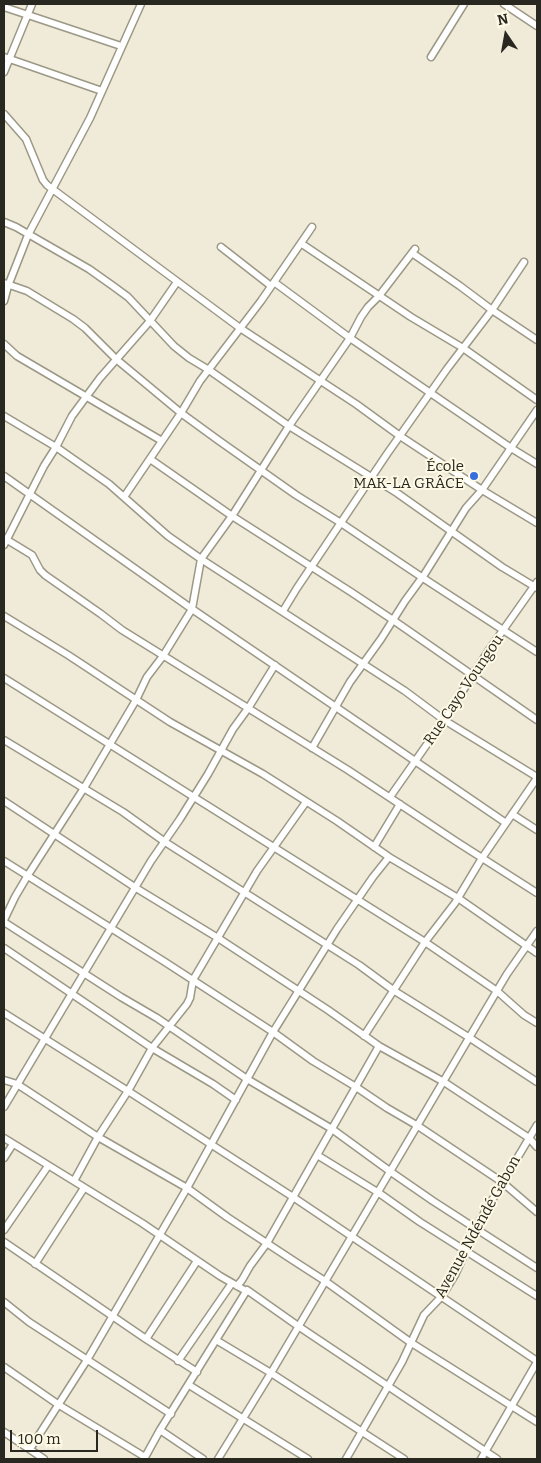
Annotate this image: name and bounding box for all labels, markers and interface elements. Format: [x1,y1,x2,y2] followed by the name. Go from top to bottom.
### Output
[481,10,531,60] north arrow
[496,10,510,29] text: N
[353,458,464,493] place label: École MAK-LA GRÂCE
[468,470,480,482] marker: École MAK-LA GRÂCE
[420,631,508,749] street label: Rue Cayo Voungou
[431,1153,525,1301] street label: Avenue Ndéndé Gabon
[12,1420,100,1452] scale bar
[18,1430,61,1448] text: 100 m

